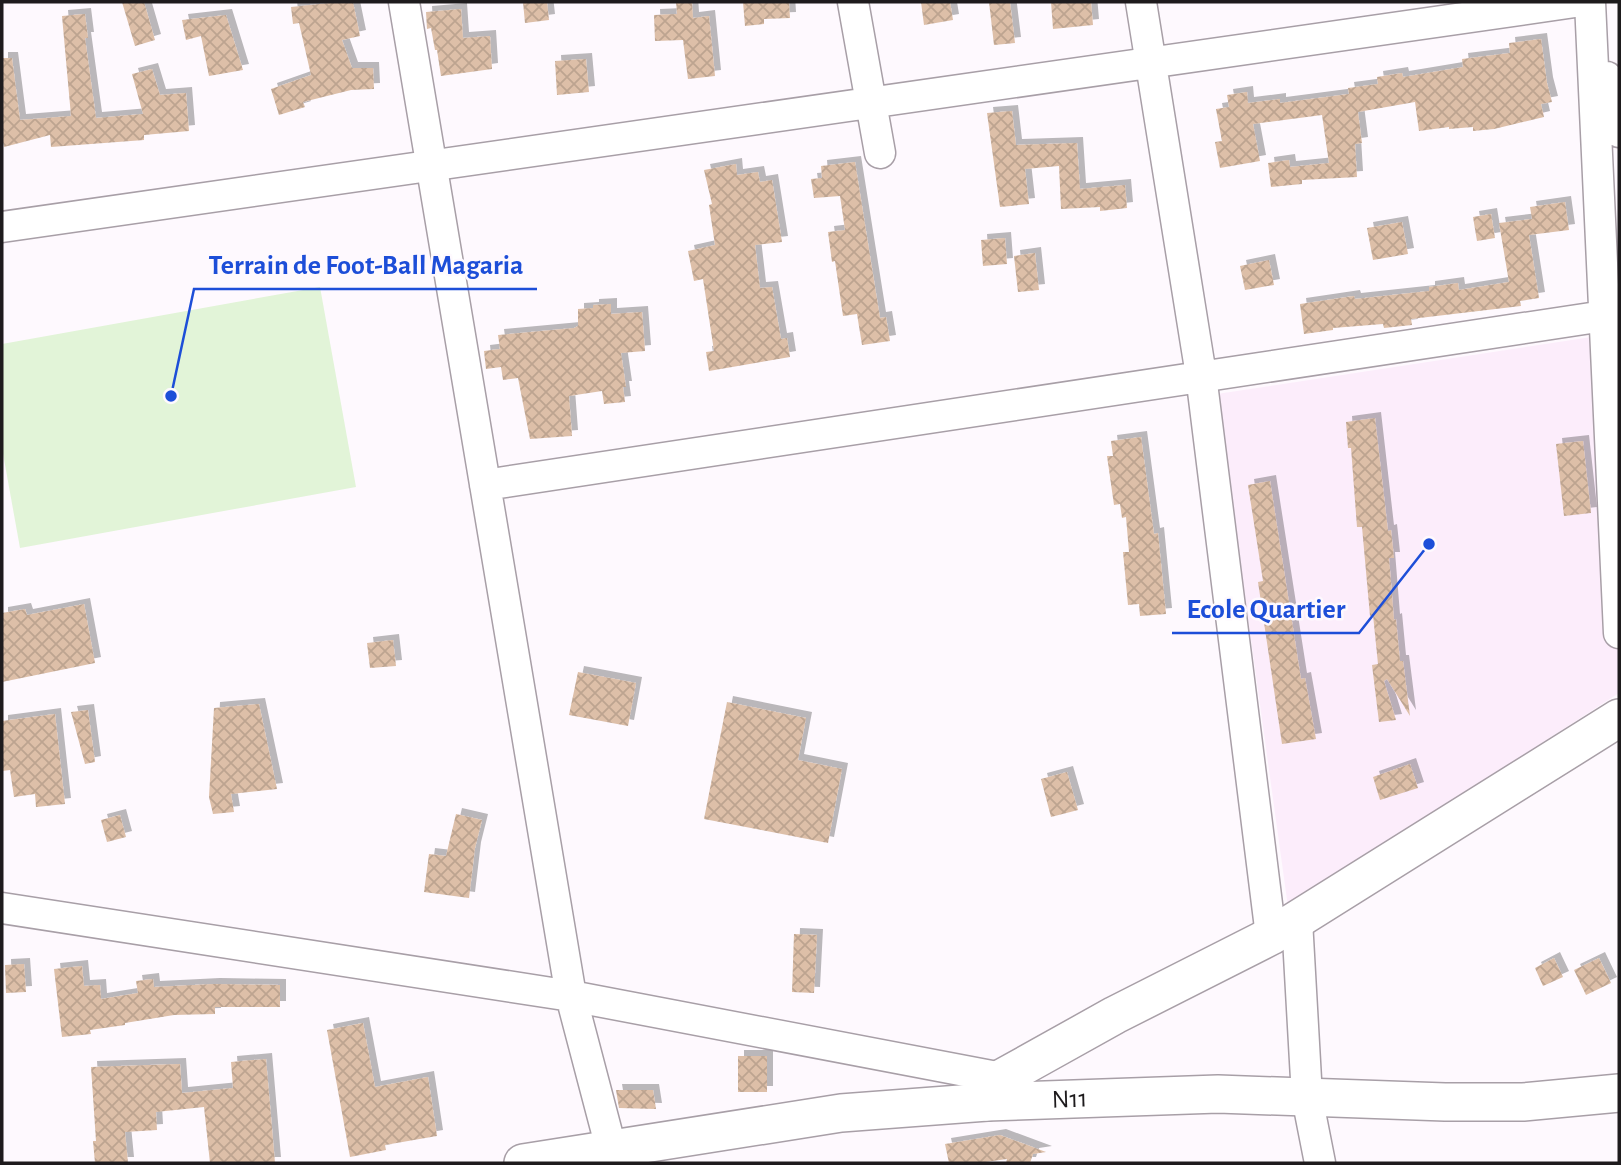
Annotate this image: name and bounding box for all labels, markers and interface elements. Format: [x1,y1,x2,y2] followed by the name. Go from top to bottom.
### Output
[194,240,537,289] callout: Terrain de Foot-Ball Magaria
[208,252,524,280] text: Terrain de Foot-Ball Magaria
[1172,584,1359,633] callout: Ecole Quartier
[1187,596,1346,624] text: Ecole Quartier
[1051,1086,1088,1113] street label: N11

